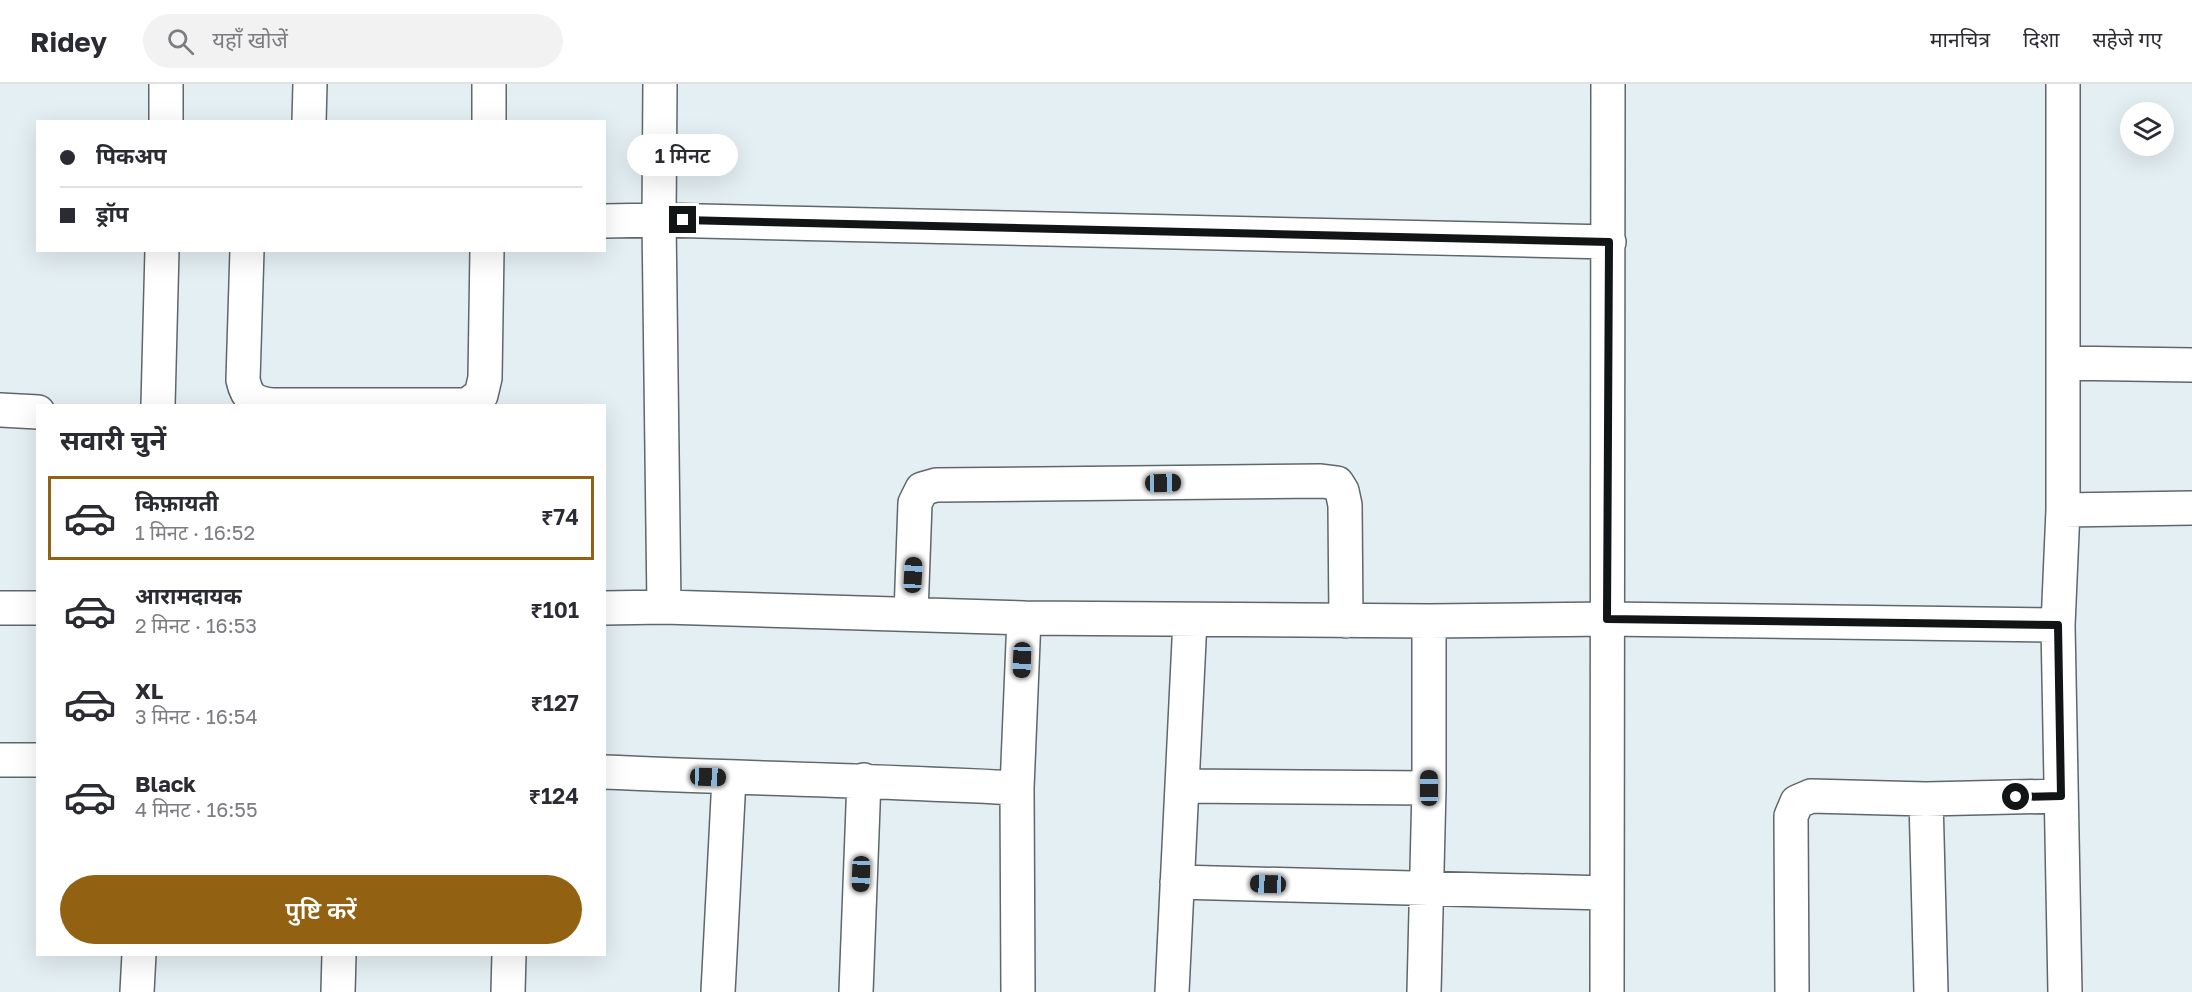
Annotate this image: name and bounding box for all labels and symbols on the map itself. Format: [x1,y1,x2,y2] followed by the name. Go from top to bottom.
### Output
[628,133,738,175] callout: 1 मिनट
[669,206,696,233] route end
[1145,474,1181,492] car
[903,557,923,593] car
[1012,642,1032,678] car
[690,767,726,787] car
[1420,770,1438,806] car
[2002,783,2029,810] route start
[851,856,871,892] car
[1250,874,1286,894] car

